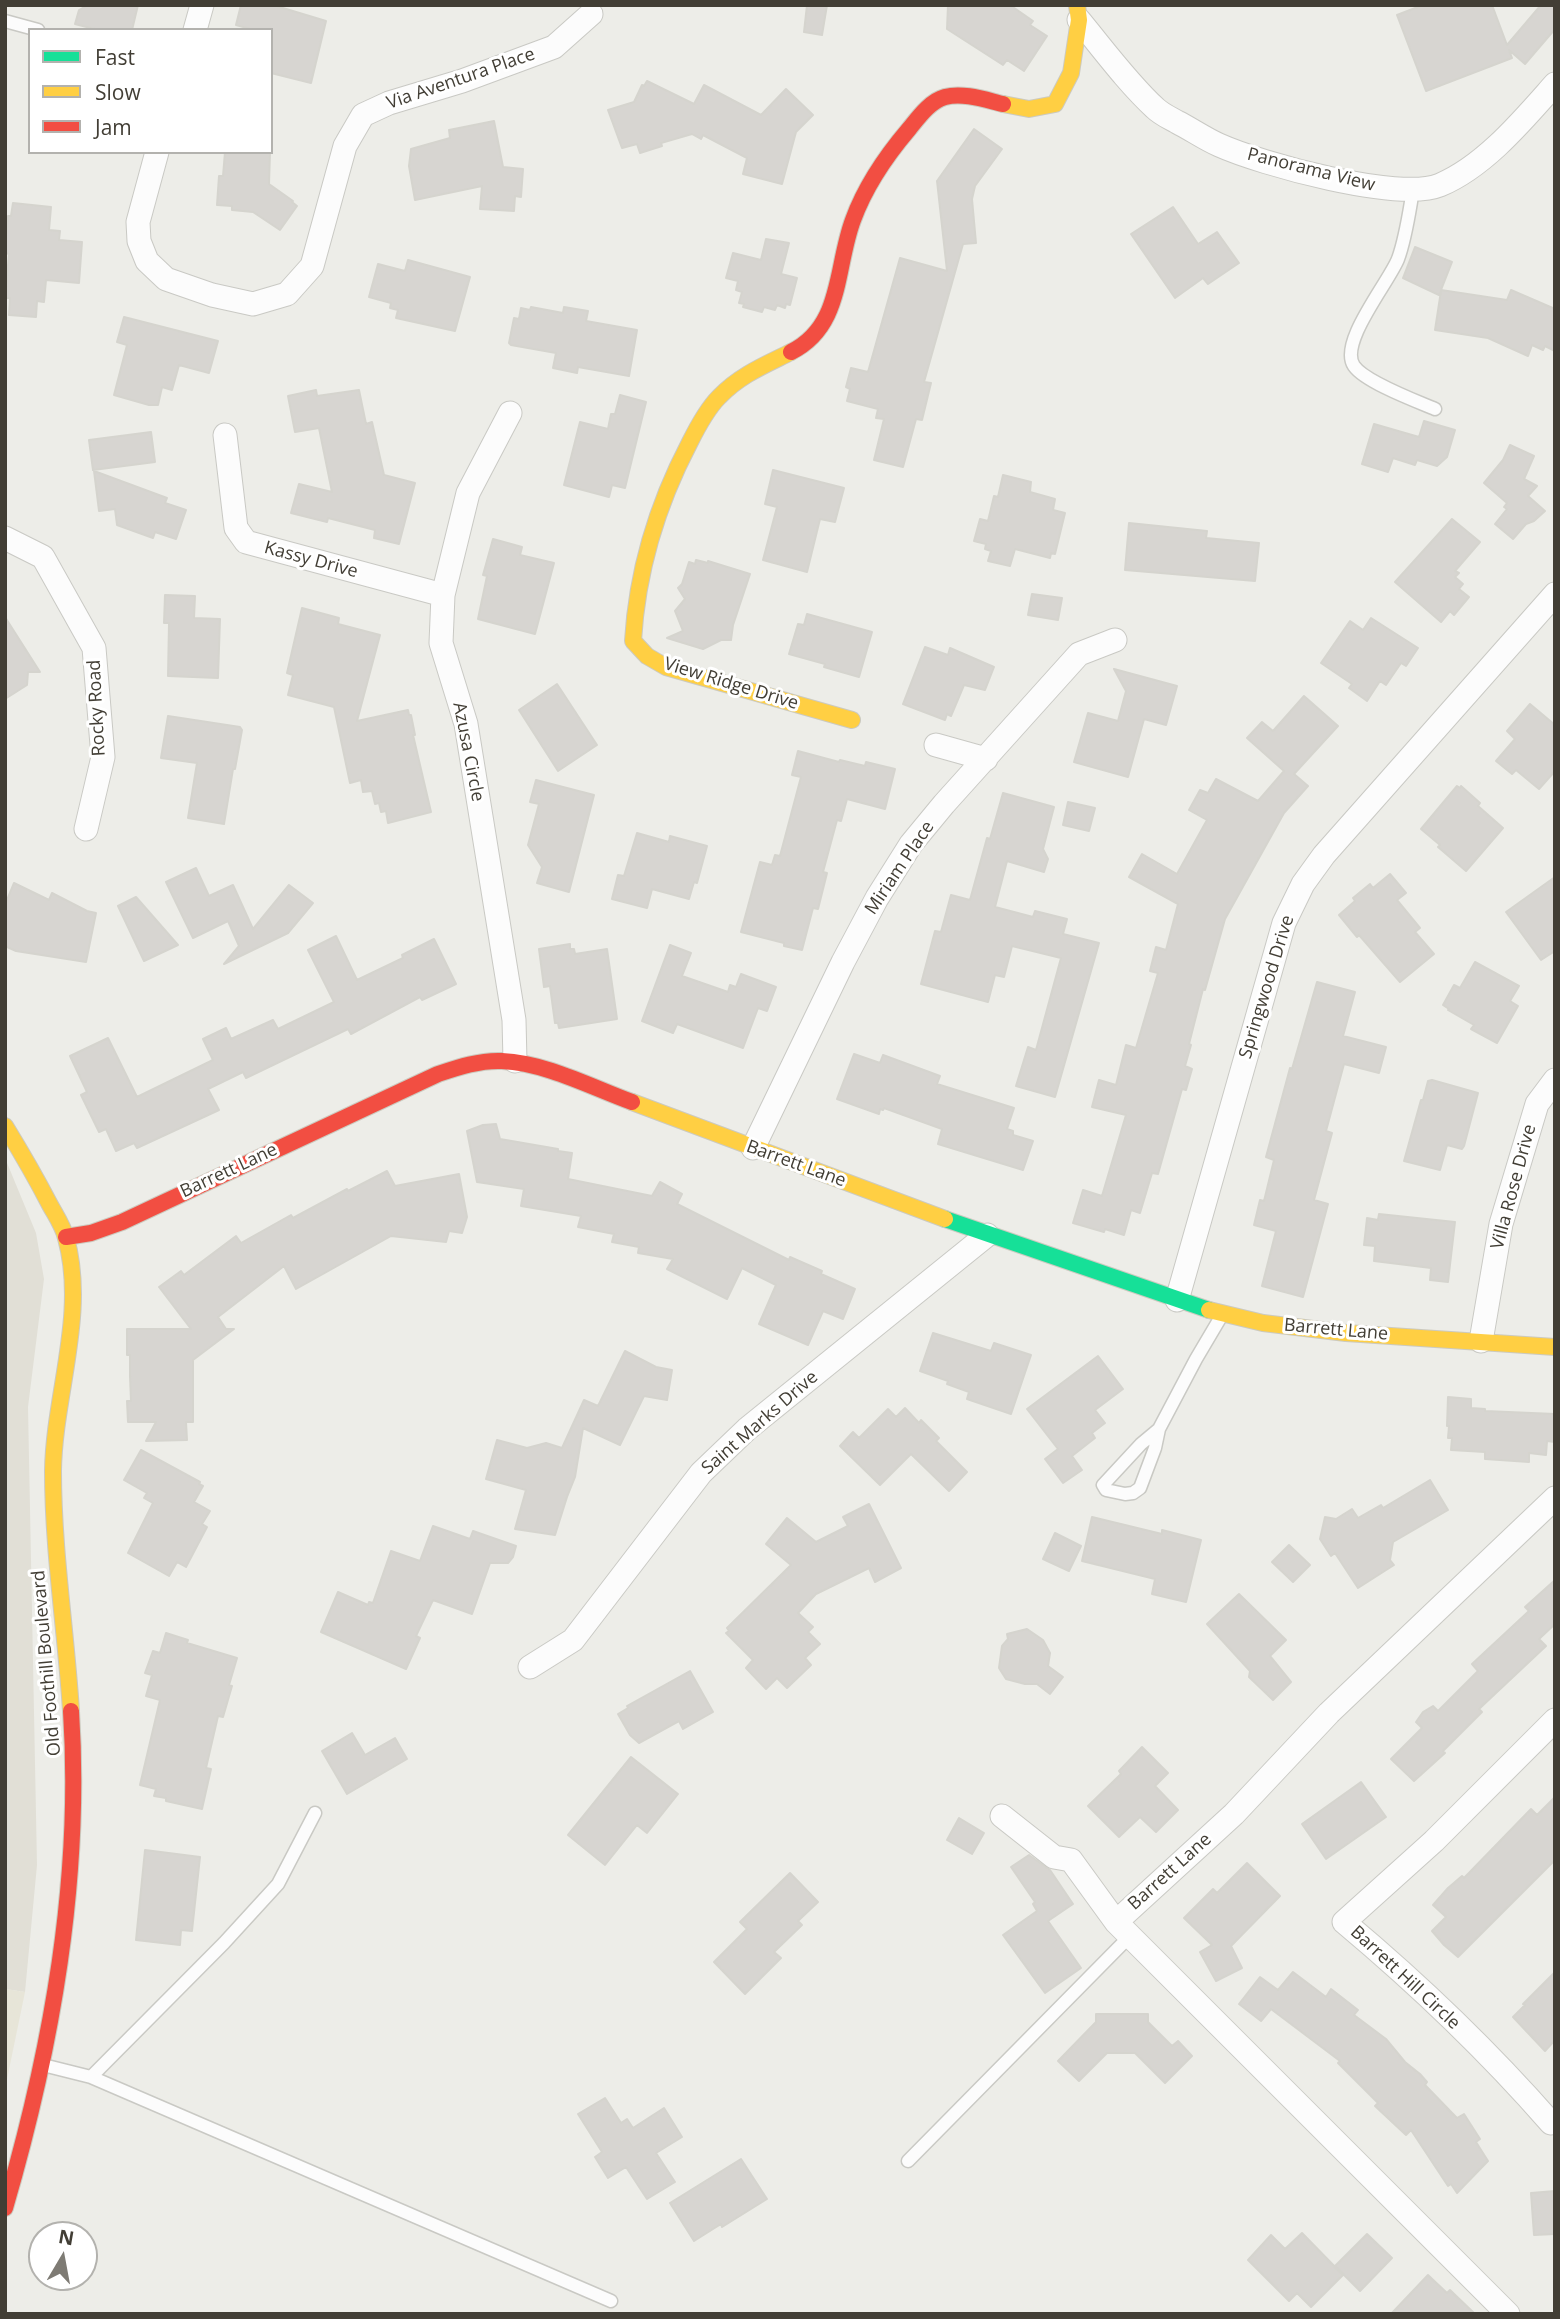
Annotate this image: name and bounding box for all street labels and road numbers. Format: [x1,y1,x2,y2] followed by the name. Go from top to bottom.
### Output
[384,44,538,114] street label: Via Aventura Place
[1245,144,1377,196] street label: Panorama View
[262,537,360,583] street label: Kassy Drive
[661,653,801,715] street label: View Ridge Drive
[84,659,110,757] street label: Rocky Road
[448,701,488,803] street label: Azusa Circle
[861,817,939,919] street label: Miriam Place
[1235,913,1299,1061] street label: Springwood Drive
[1487,1122,1541,1252] street label: Villa Rose Drive
[743,1136,849,1192] street label: Barrett Lane
[177,1139,281,1203] street label: Barrett Lane
[1283,1315,1389,1345] street label: Barrett Lane
[697,1367,823,1479] street label: Saint Marks Drive
[28,1569,66,1757] street label: Old Foothill Boulevard
[1124,1829,1216,1915] street label: Barrett Lane
[1346,1922,1464,2034] street label: Barrett Hill Circle

